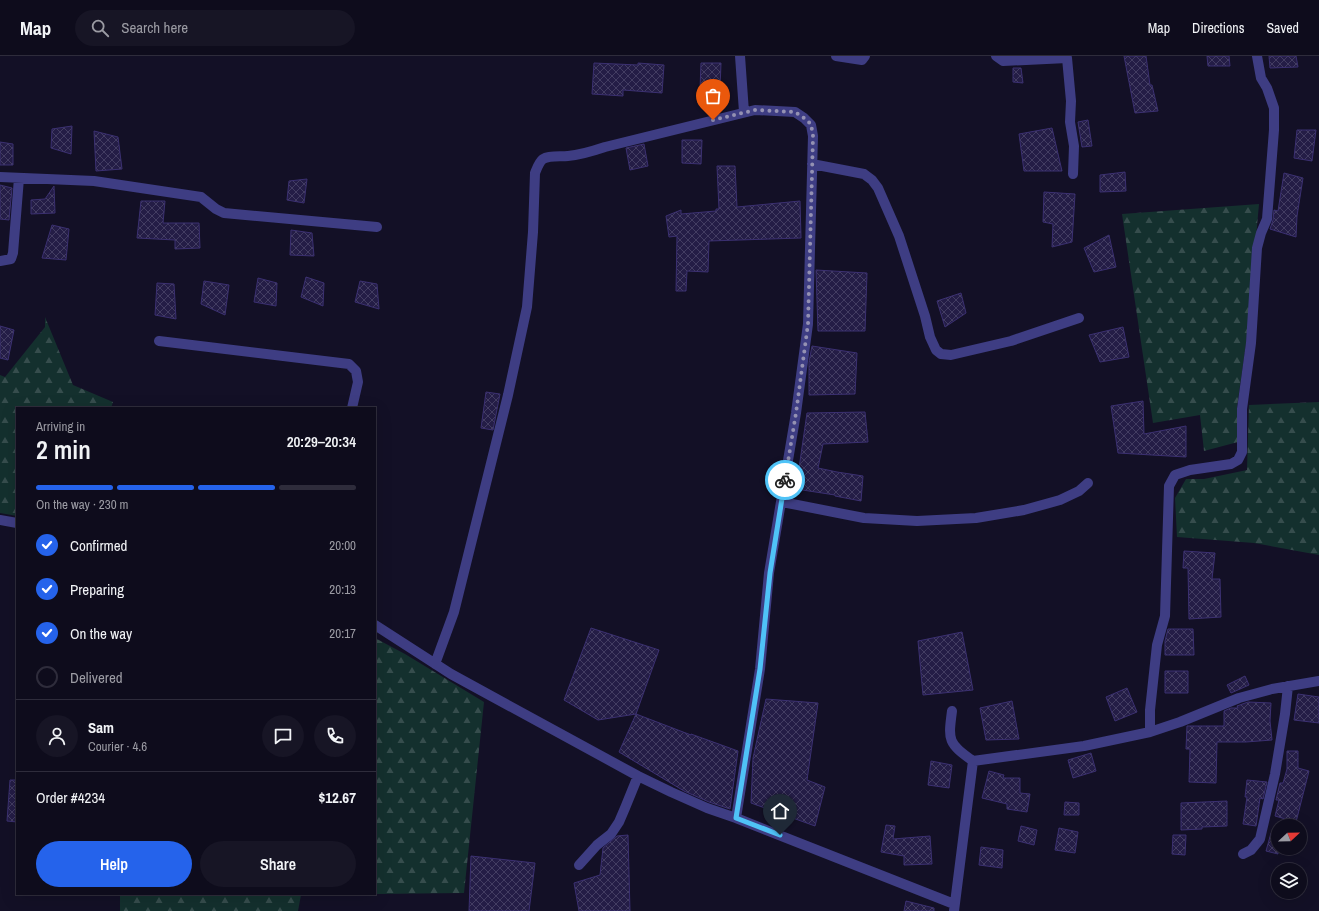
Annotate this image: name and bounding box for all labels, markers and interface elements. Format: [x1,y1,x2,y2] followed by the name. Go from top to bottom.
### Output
[75,10,355,46] search box
[20,15,51,41] text: Map
[89,17,111,39] icon: search
[121,17,188,38] text: Search here
[1148,19,1170,37] text: Map
[1192,19,1244,37] text: Directions
[1266,19,1299,37] text: Saved
[696,79,730,120] pin
[702,85,724,107] icon: bag
[36,418,85,435] text: Arriving in
[287,431,356,452] text: 20:29–20:34
[36,432,91,467] text: 2 min
[765,460,805,500] courier
[774,469,796,491] icon: bike
[36,496,128,513] text: On the way · 230 m
[36,534,58,556] icon: check
[70,535,127,556] text: Confirmed
[329,537,356,554] text: 20:00
[36,578,58,600] icon: check
[70,579,124,600] text: Preparing
[329,581,356,598] text: 20:13
[36,622,58,644] icon: check
[70,623,132,644] text: On the way
[329,625,356,642] text: 20:17
[70,667,123,688] text: Delivered
[36,715,78,757] button: person
[262,715,304,757] button: chat
[314,715,356,757] button: phone
[88,717,114,738] text: Sam
[88,738,147,755] text: Courier · 4.6
[36,787,105,808] text: Order #4234
[318,787,356,808] text: $12.67
[763,794,797,835] pin
[769,800,791,822] icon: home
[1271,819,1307,855] north arrow
[1271,819,1307,899] map controls
[36,841,192,887] button: Help
[200,841,356,887] button: Share
[1271,863,1307,899] button: layers

